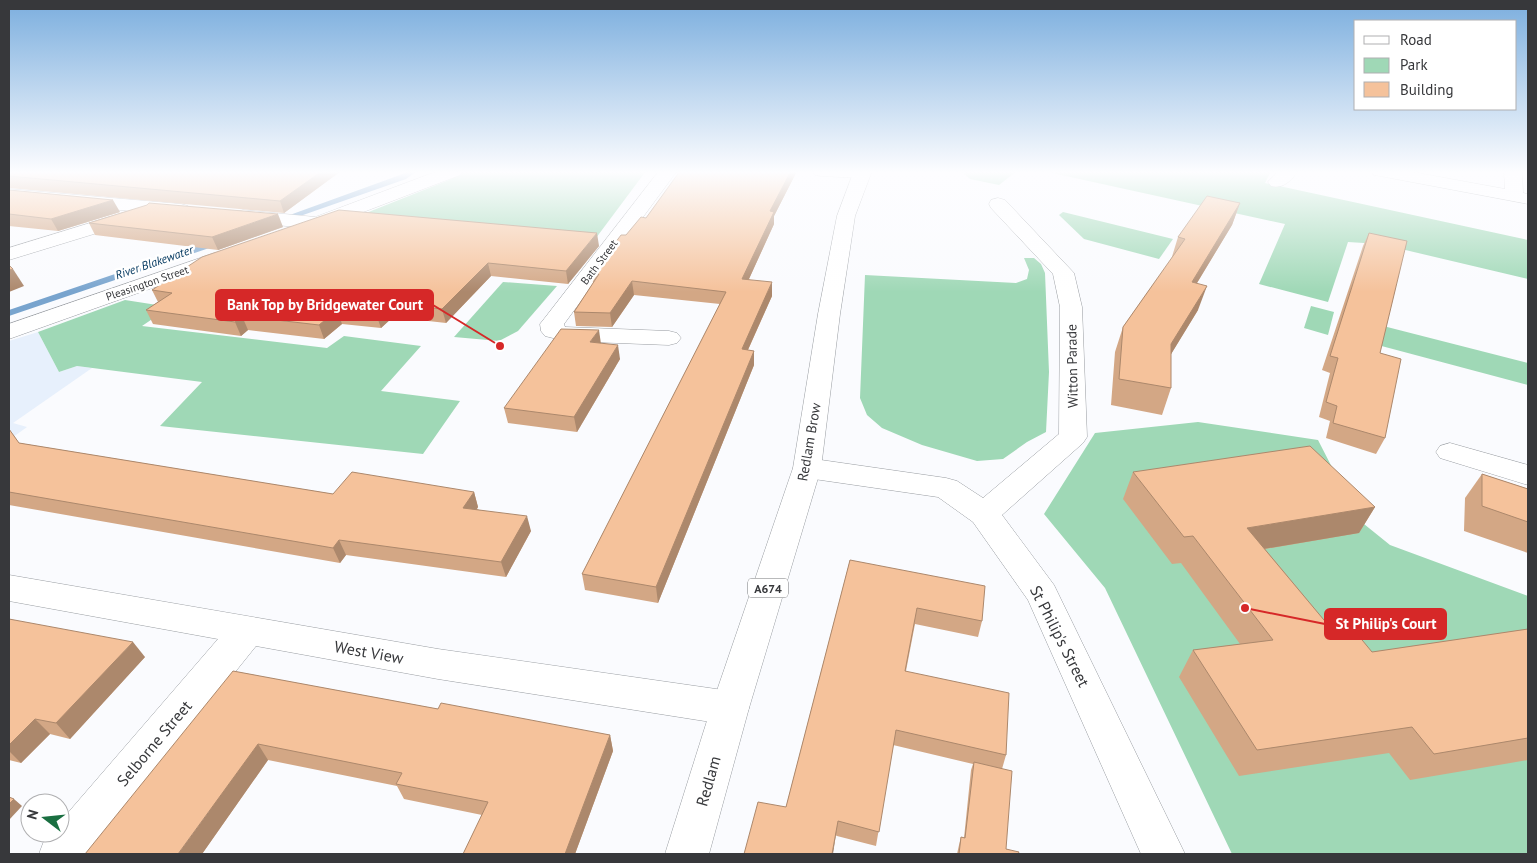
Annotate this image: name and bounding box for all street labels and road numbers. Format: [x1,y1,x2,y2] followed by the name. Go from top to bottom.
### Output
[578,237,621,287] street label: Bath Street
[104,262,190,304] street label: Pleasington Street
[1062,324,1082,408] street label: Witton Parade
[793,401,825,482] street label: Redlam Brow
[748,578,788,598] road number: A674
[1026,582,1094,691] street label: St Philip's Street
[333,636,405,668] street label: West View
[112,696,196,790] street label: Selborne Street
[691,754,725,808] street label: Redlam

